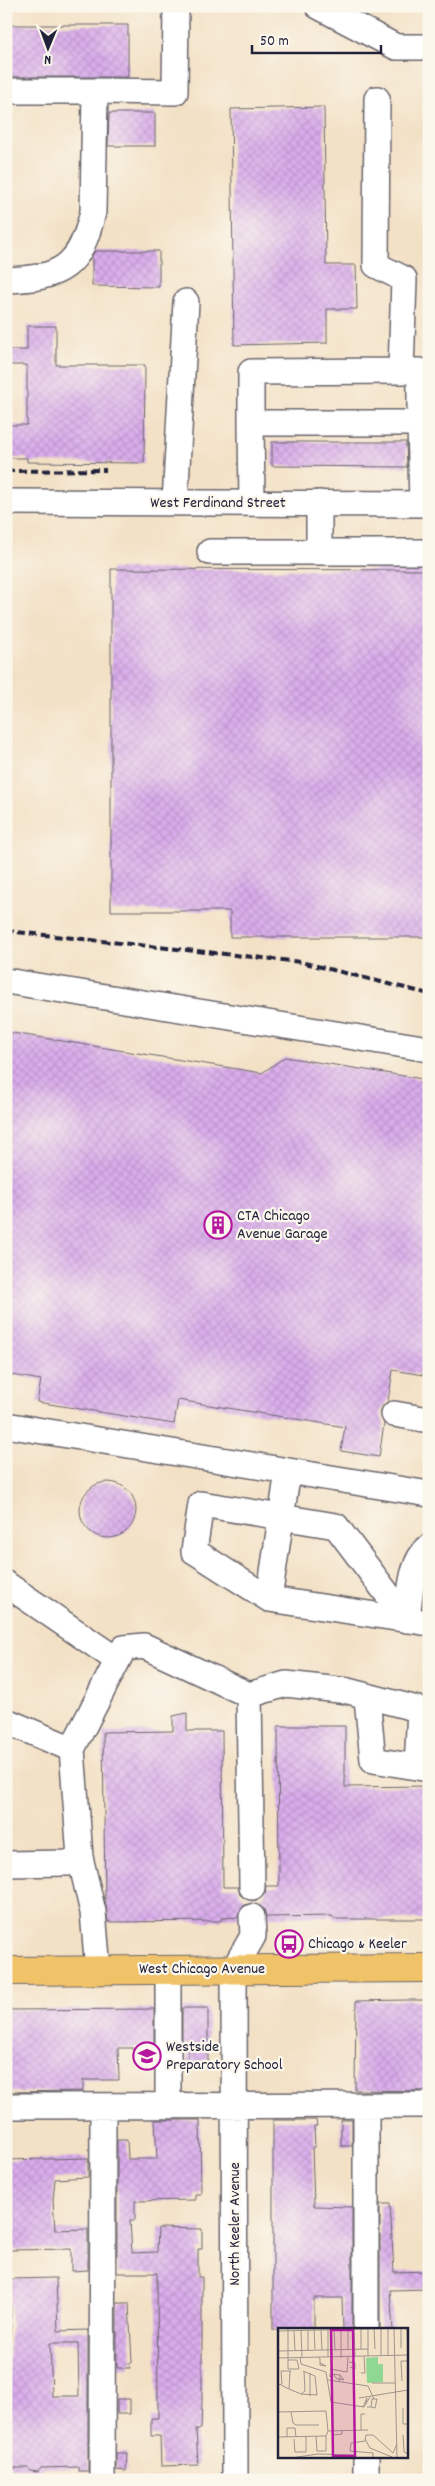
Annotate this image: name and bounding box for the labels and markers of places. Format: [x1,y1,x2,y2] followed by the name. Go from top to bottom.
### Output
[237,1205,328,1246] place label: CTA Chicago Avenue Garage
[203,1210,233,1240] building icon: CTA Chicago Avenue Garage
[274,1929,304,1959] bus stop icon: Chicago & Keeler
[308,1933,407,1956] place label: Chicago & Keeler
[166,2036,283,2077] place label: Westside Preparatory School
[132,2041,162,2071] school or university icon: Westside Preparatory School

